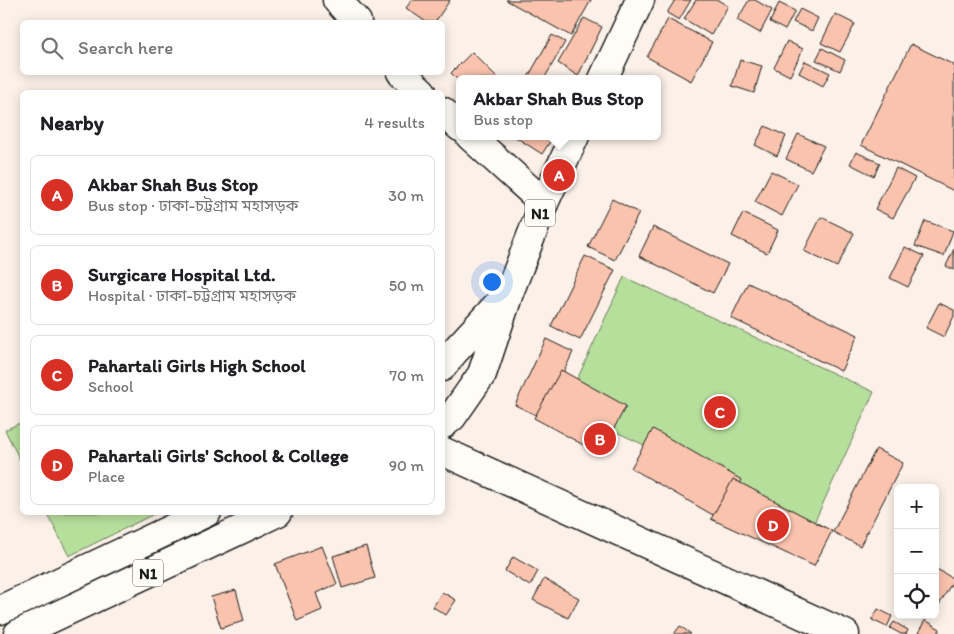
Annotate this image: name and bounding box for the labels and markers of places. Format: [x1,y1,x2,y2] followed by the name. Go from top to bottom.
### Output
[543,156,575,194] pin: A
[704,393,736,431] pin: C
[584,420,616,458] pin: B
[757,506,789,544] pin: D

